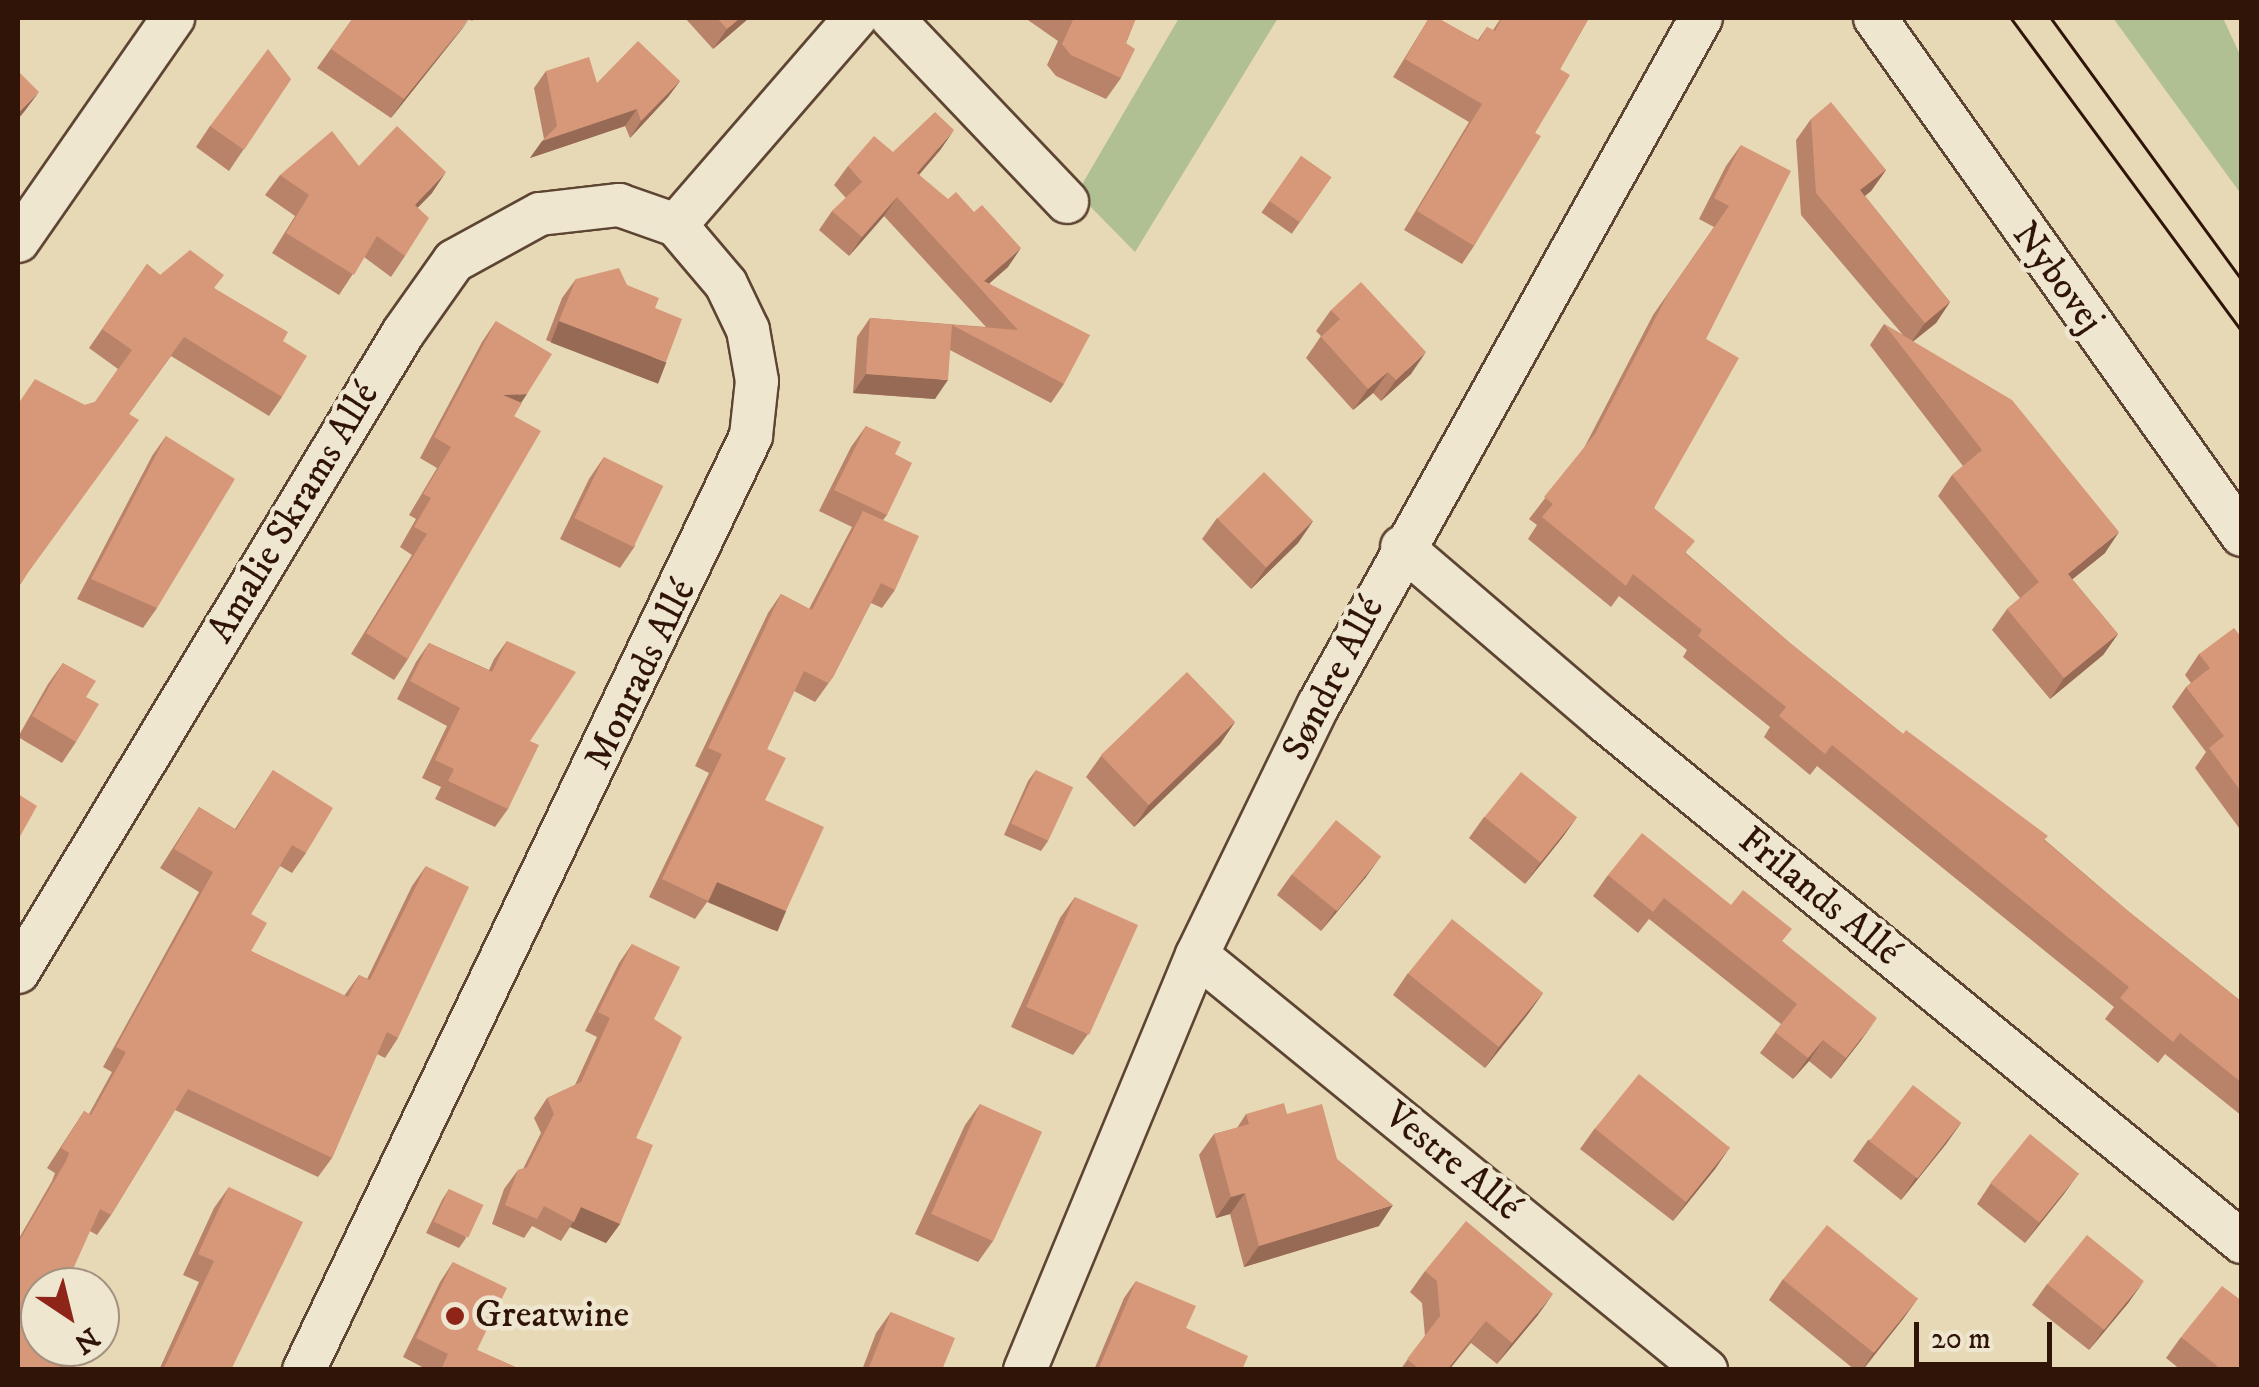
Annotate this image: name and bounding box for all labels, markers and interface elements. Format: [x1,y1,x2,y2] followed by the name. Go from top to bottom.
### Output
[2001,214,2113,342] street label: Nybovej
[198,375,390,651] street label: Amalie Skrams Allé
[576,573,706,777] street label: Monrads Allé
[1273,589,1395,769] street label: Søndre Allé
[1729,818,1909,976] street label: Frilands Allé
[1374,1093,1530,1231] street label: Vestre Allé
[20,1267,120,1367] north arrow
[475,1293,629,1339] place label: Greatwine
[1919,1302,2056,1364] scale bar
[444,1305,466,1327] marker: Greatwine
[67,1319,106,1361] text: N
[1931,1321,1991,1358] text: 20 m

